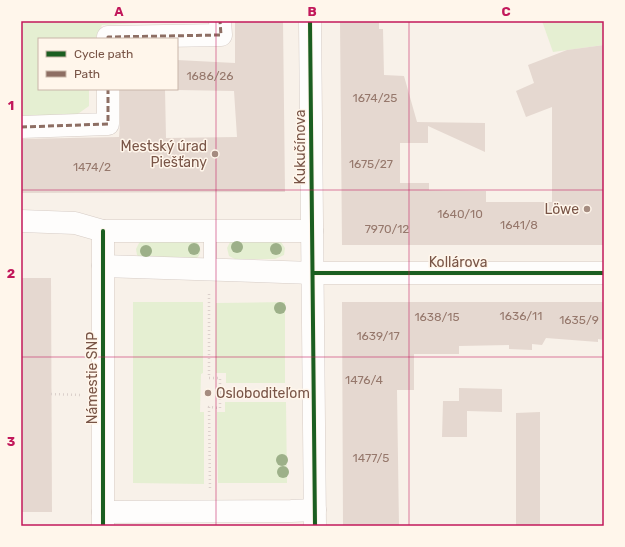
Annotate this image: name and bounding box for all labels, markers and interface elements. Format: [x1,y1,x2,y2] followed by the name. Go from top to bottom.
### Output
[114,4,124,19] text: A
[307,4,317,19] text: B
[501,4,511,19] text: C
[38,38,178,90] legend
[74,47,133,61] text: Cycle path
[74,67,100,81] text: Path
[186,69,234,83] house number: 1686/26
[353,91,397,105] house number: 1674/25
[8,98,14,113] text: 1
[292,110,309,184] street label: Kukučínova
[121,138,207,171] place label: Mestský úrad Piešťany
[210,149,220,159] marker: Mestský úrad Piešťany
[349,157,393,171] house number: 1675/27
[73,160,111,174] house number: 1474/2
[545,201,579,218] place label: Löwe
[582,204,592,214] marker: Löwe
[437,207,483,221] house number: 1640/10
[500,218,538,232] house number: 1641/8
[365,222,409,236] house number: 7970/12
[429,254,487,271] street label: Kollárova
[7,266,15,281] text: 2
[500,309,542,323] house number: 1636/11
[414,310,460,324] house number: 1638/15
[559,313,599,327] house number: 1635/9
[356,329,400,343] house number: 1639/17
[84,332,101,424] street label: Námestie SNP
[345,373,384,387] house number: 1476/4
[216,385,310,402] place label: Osloboditeľom
[203,388,213,398] marker: Osloboditeľom
[7,434,16,449] text: 3
[353,451,389,465] house number: 1477/5

